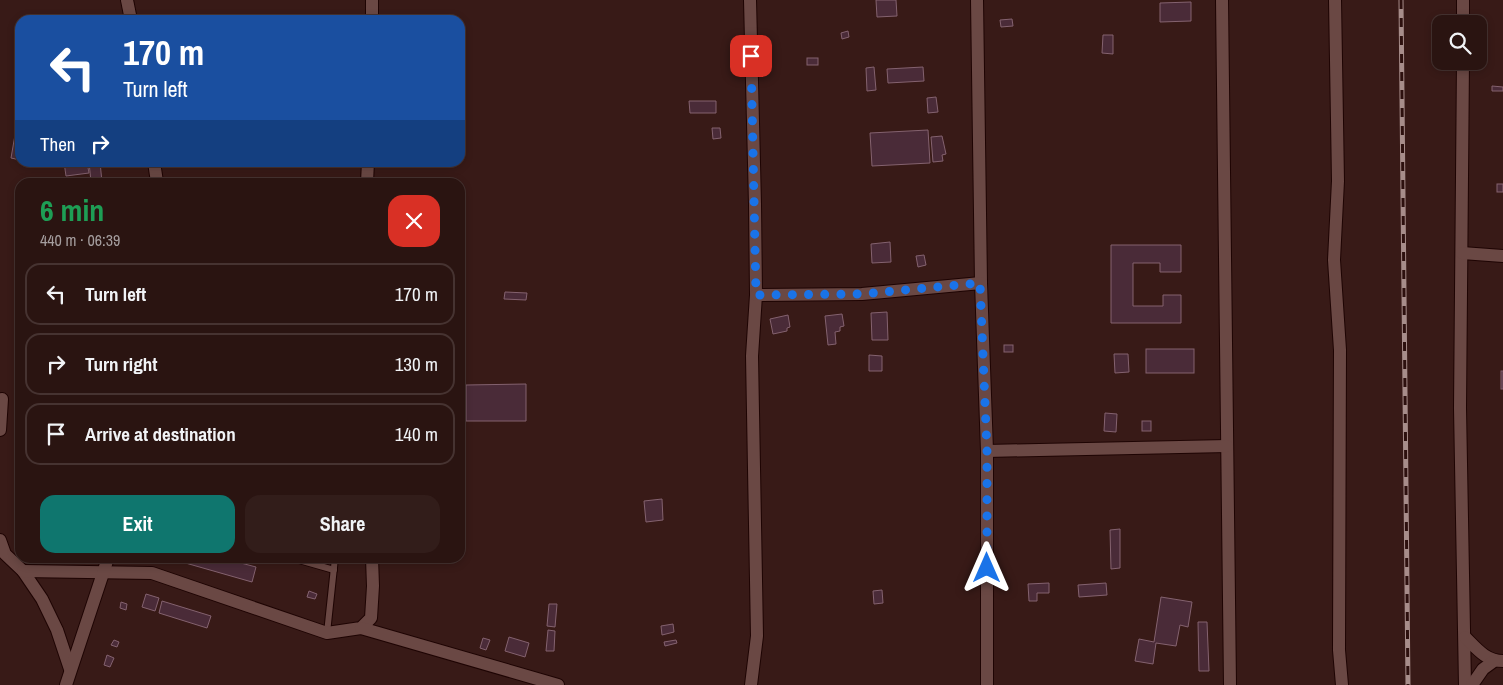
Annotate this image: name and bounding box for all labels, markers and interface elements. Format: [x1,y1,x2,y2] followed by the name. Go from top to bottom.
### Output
[1432,15,1487,70] map controls
[1432,15,1487,70] button: search
[123,29,204,76] text: 170 m
[40,35,105,100] icon: left
[730,35,772,77] pin
[737,42,765,70] icon: arrive
[123,74,188,104] text: Turn left
[86,130,114,158] icon: right
[40,131,76,157] text: Then
[40,190,104,230] text: 6 min
[388,195,440,247] button: close
[40,229,120,251] text: 440 m · 06:39
[42,280,70,308] icon: left
[85,281,146,307] text: Turn left
[395,281,438,307] text: 170 m
[42,350,70,378] icon: right
[85,351,157,377] text: Turn right
[395,351,438,377] text: 130 m
[42,420,70,448] icon: arrive
[85,421,236,447] text: Arrive at destination
[395,421,438,447] text: 140 m
[40,495,235,553] button: Exit
[245,495,440,553] button: Share
[960,541,1012,593] position arrow

